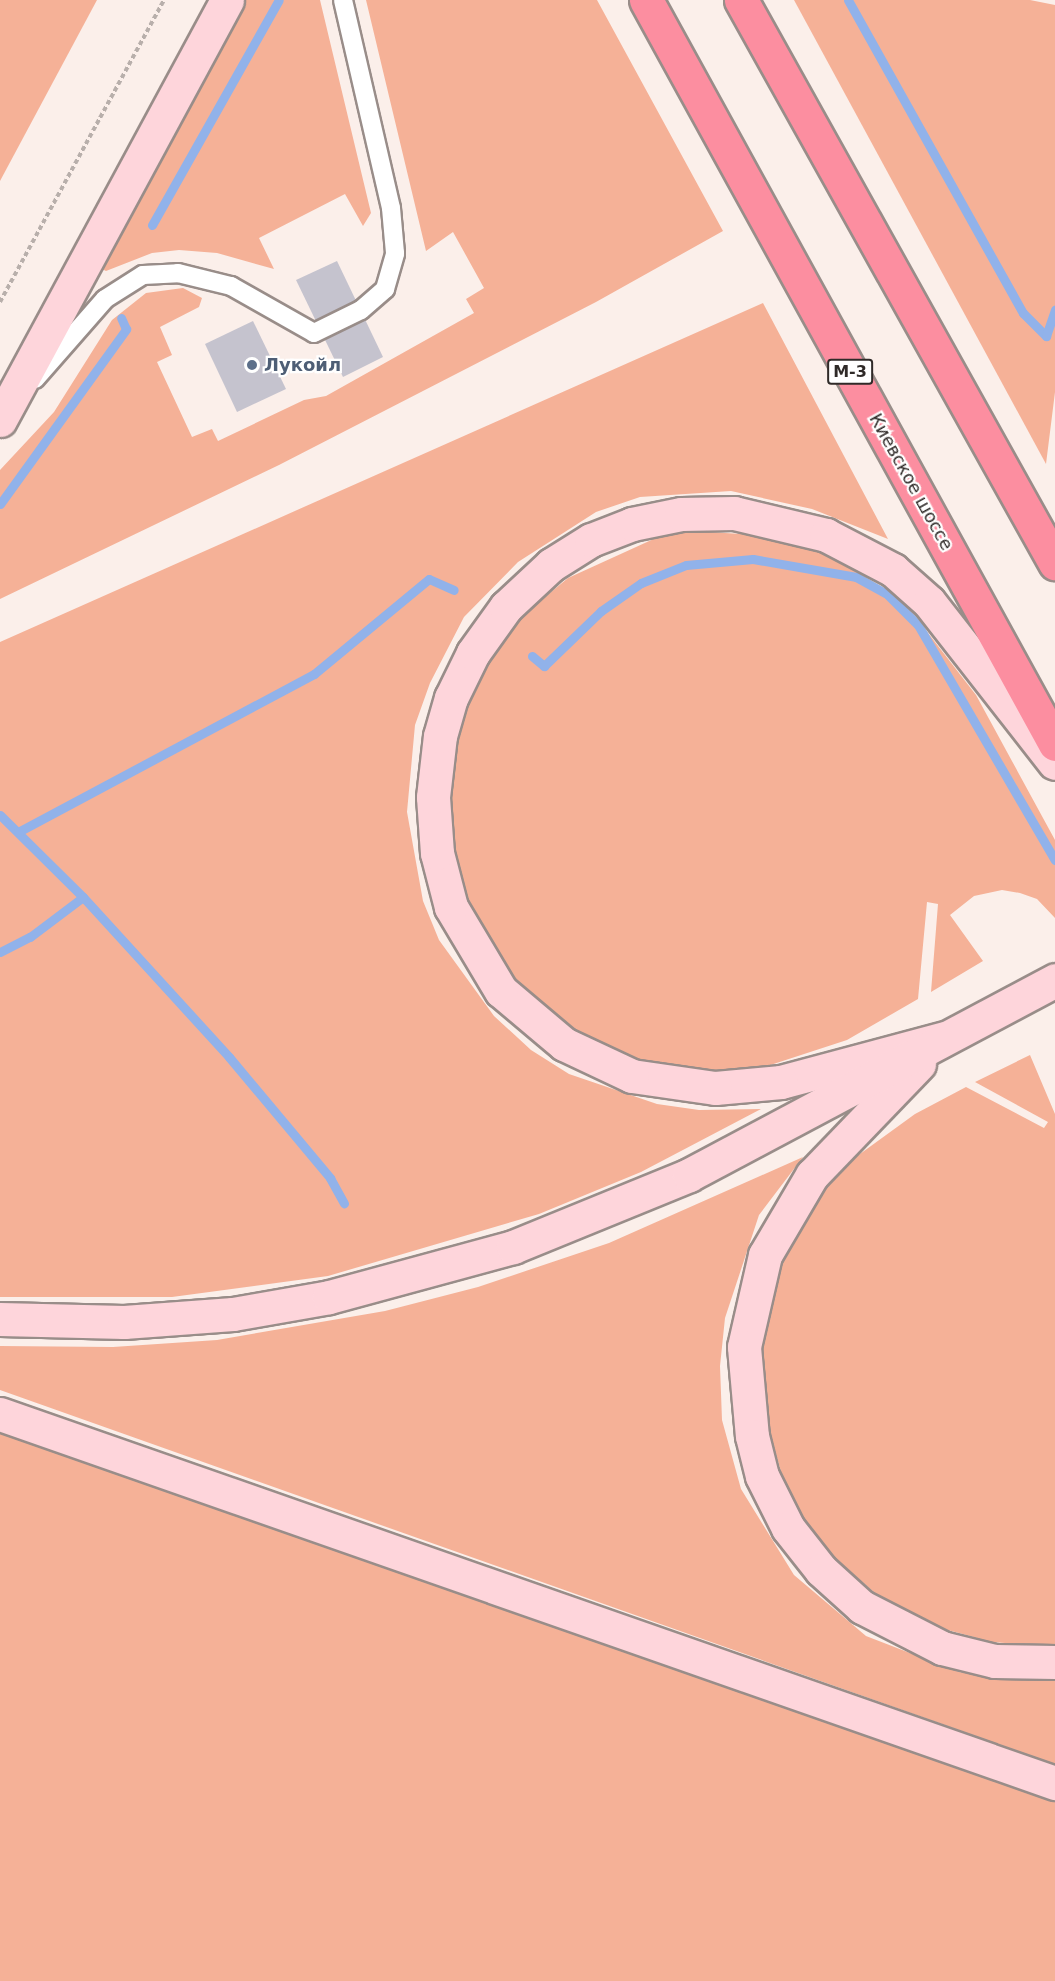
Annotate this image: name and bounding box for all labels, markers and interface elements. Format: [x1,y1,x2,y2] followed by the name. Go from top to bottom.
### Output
[264,354,341,376] place label: Лукойл
[245,358,259,372] marker: Лукойл
[826,359,874,385] road number: М-3
[864,410,958,554] street label: Киевское шоссе

